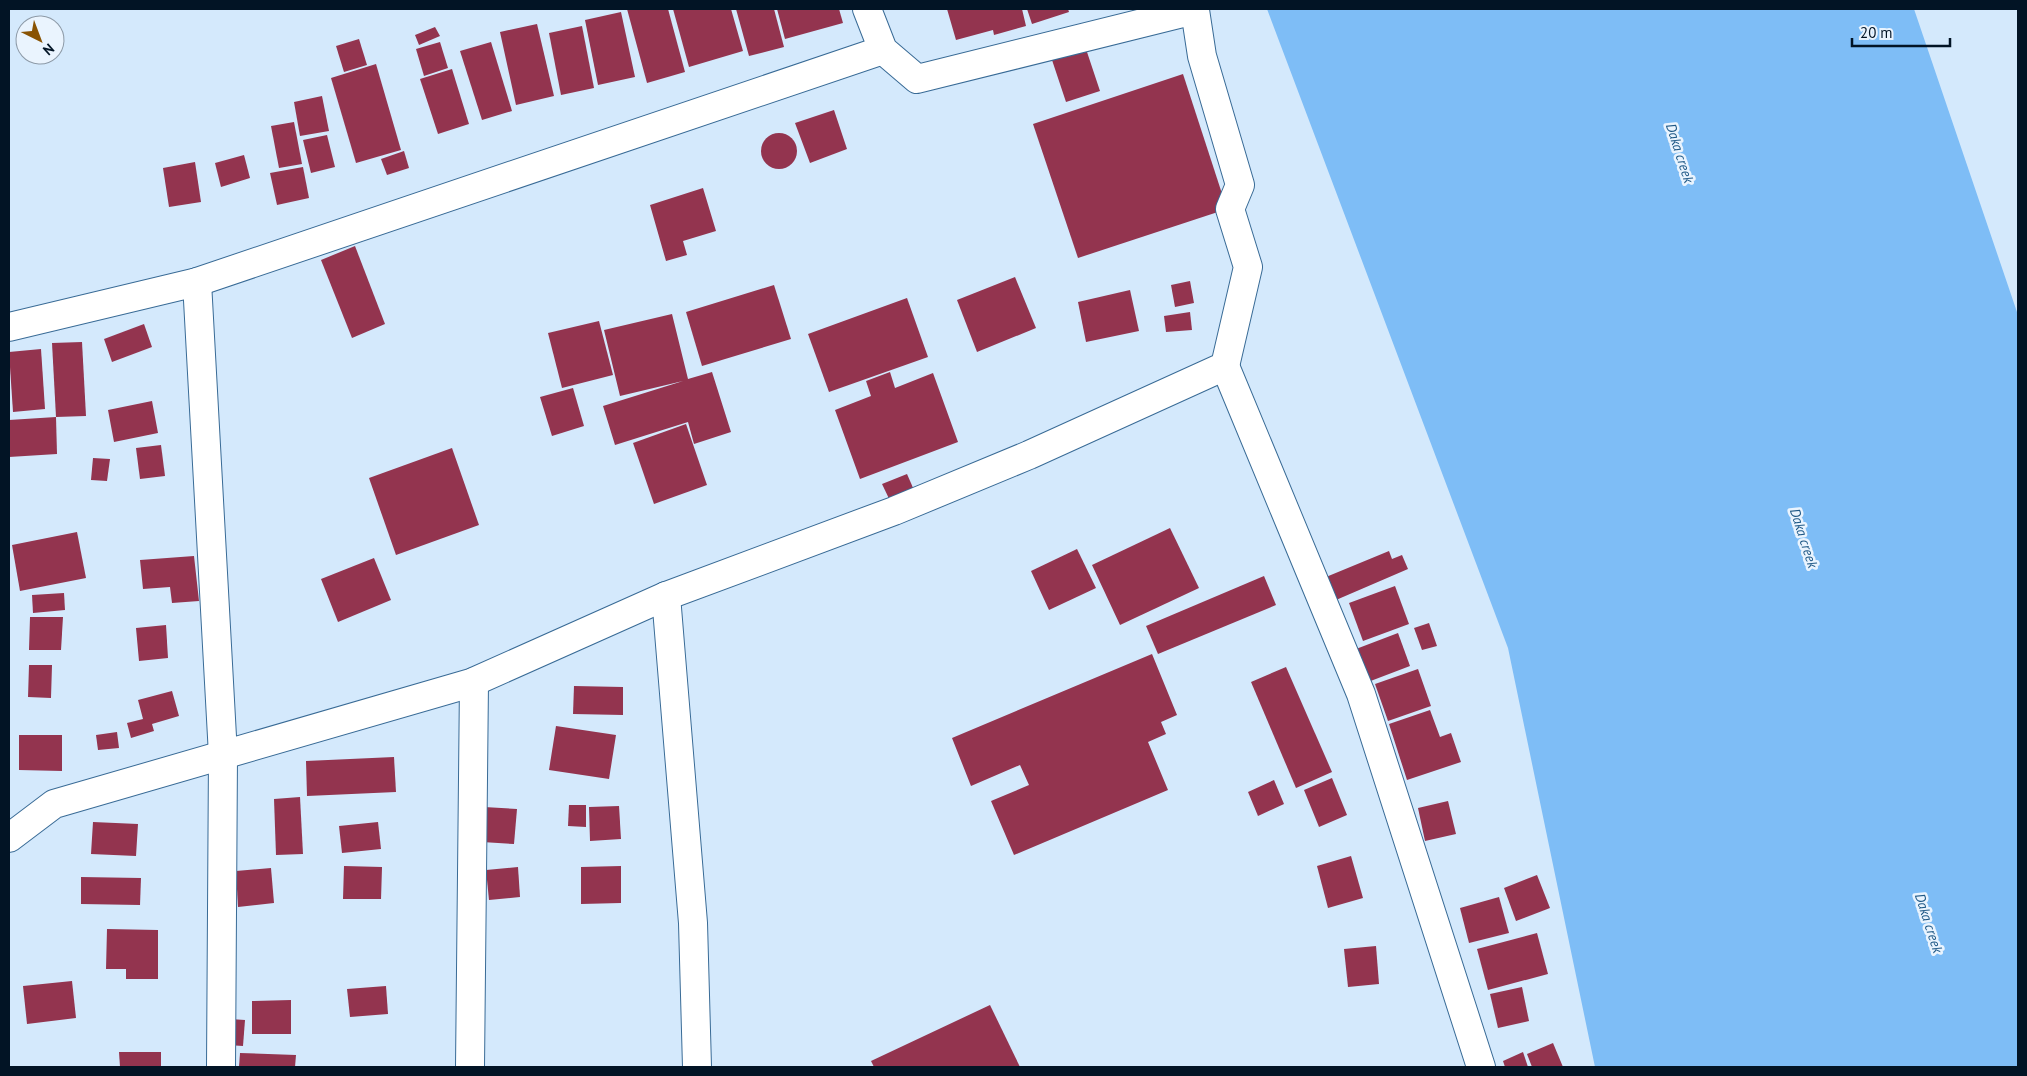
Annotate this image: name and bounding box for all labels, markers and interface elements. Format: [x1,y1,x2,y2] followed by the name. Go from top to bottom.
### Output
[15,15,65,65] north arrow
[1852,15,1950,47] scale bar
[1860,23,1893,42] text: 20 m
[39,40,58,59] text: N
[1662,121,1698,186] water label: Daka creek
[1786,506,1822,571] water label: Daka creek
[1911,891,1947,956] water label: Daka creek

